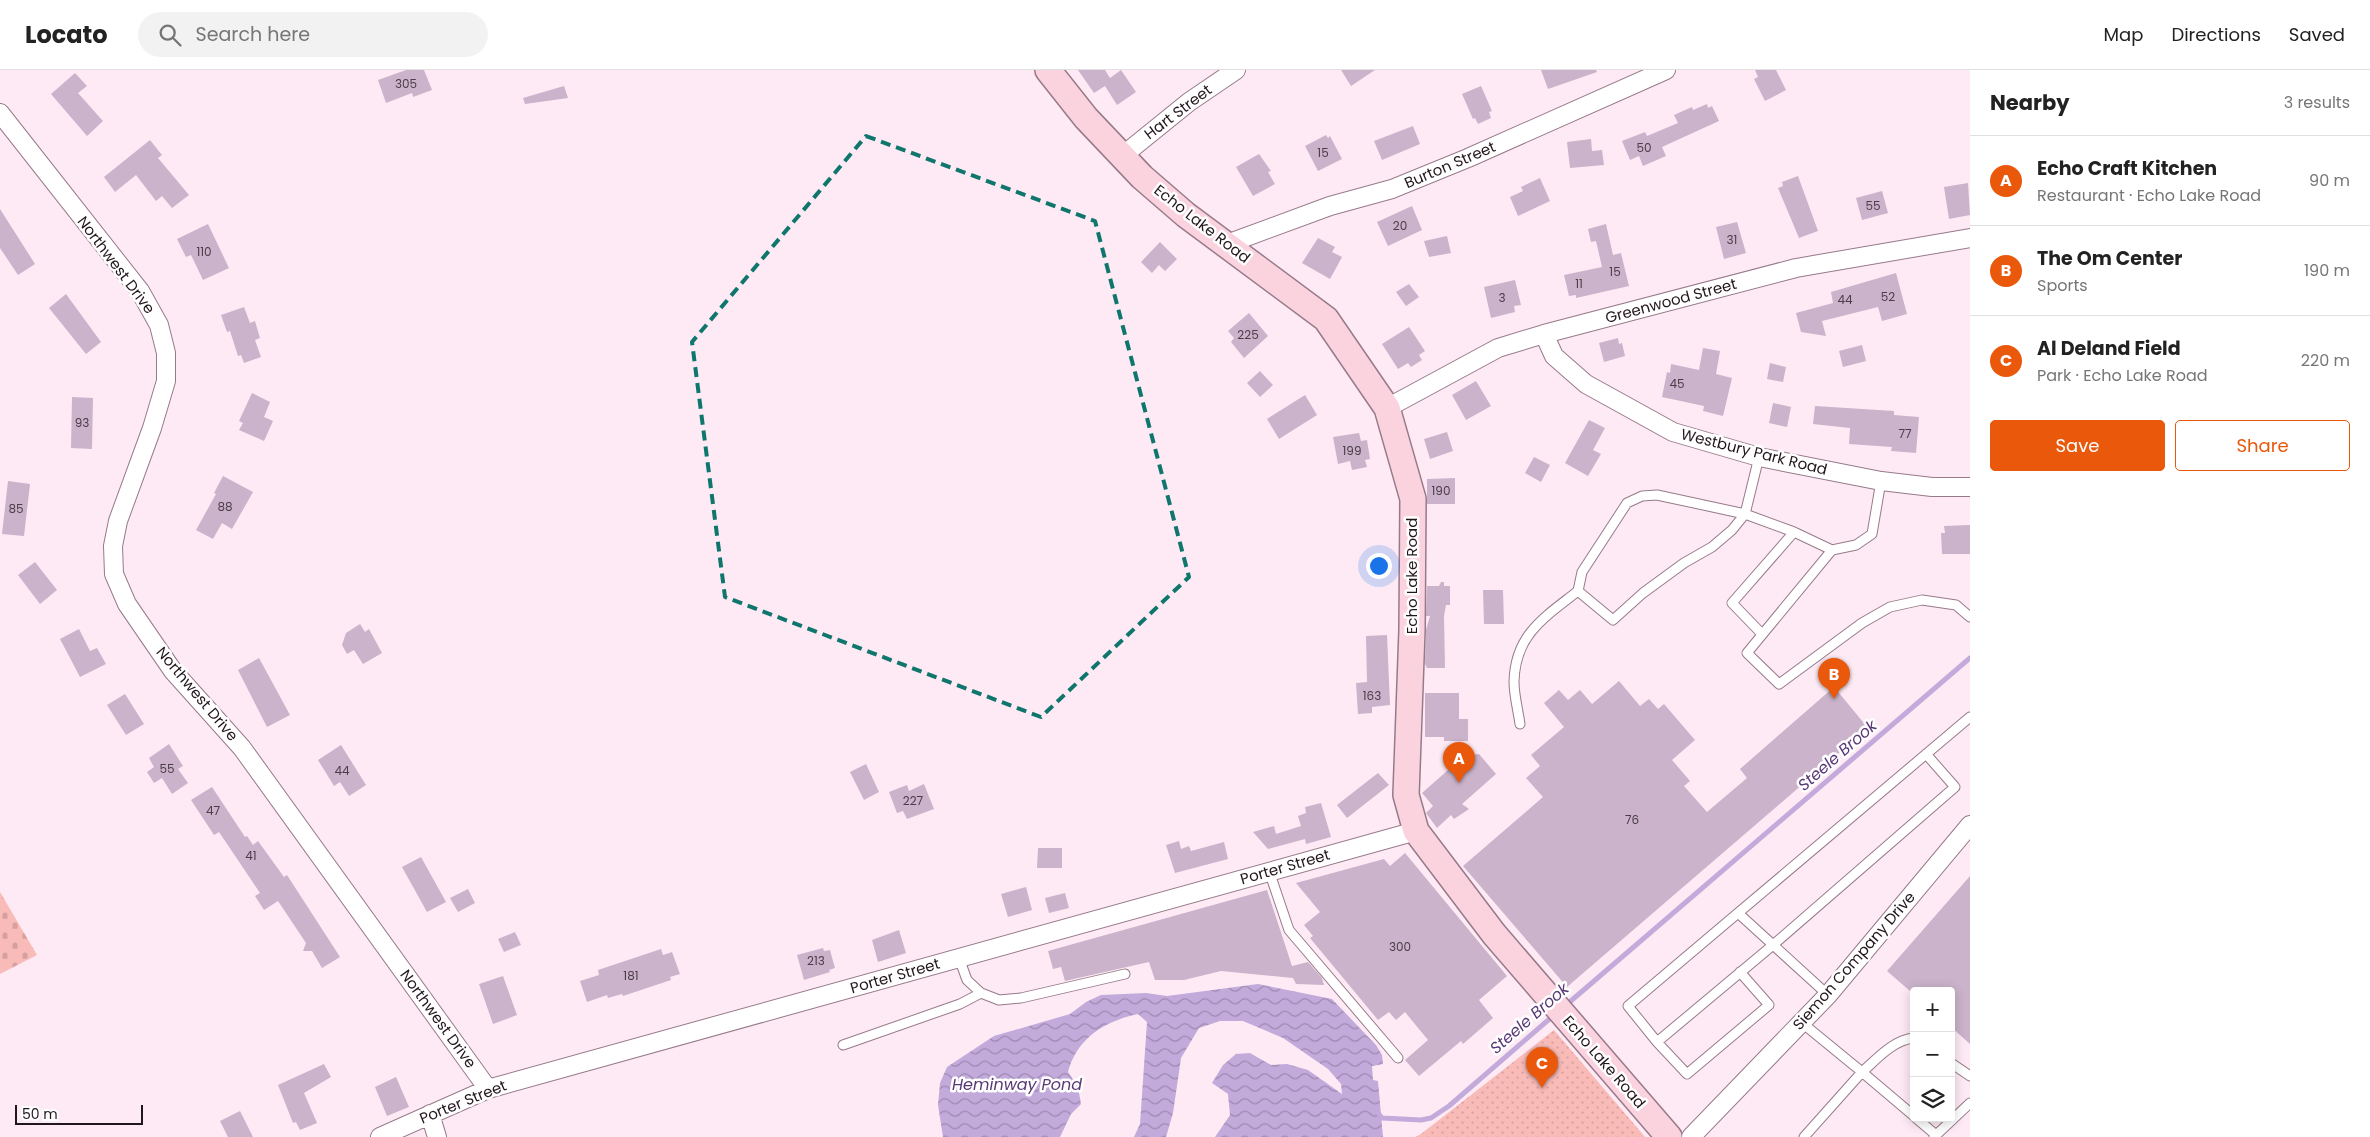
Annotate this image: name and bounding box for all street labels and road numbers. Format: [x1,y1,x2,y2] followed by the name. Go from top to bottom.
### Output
[1140,79,1216,144] street label: Hart Street
[1401,136,1499,193] street label: Burton Street
[1150,179,1255,268] street label: Echo Lake Road
[73,212,160,318] street label: Northwest Drive
[1603,273,1739,328] street label: Greenwood Street
[1679,423,1830,480] street label: Westbury Park Road
[1401,518,1422,634] street label: Echo Lake Road
[152,642,243,745] street label: Northwest Drive
[1238,844,1332,889] street label: Porter Street
[1788,887,1920,1034] street label: Siemon Company Drive
[848,953,942,998] street label: Porter Street
[395,965,481,1072] street label: Northwest Drive
[1558,1011,1651,1113] street label: Echo Lake Road
[416,1075,509,1129] street label: Porter Street

